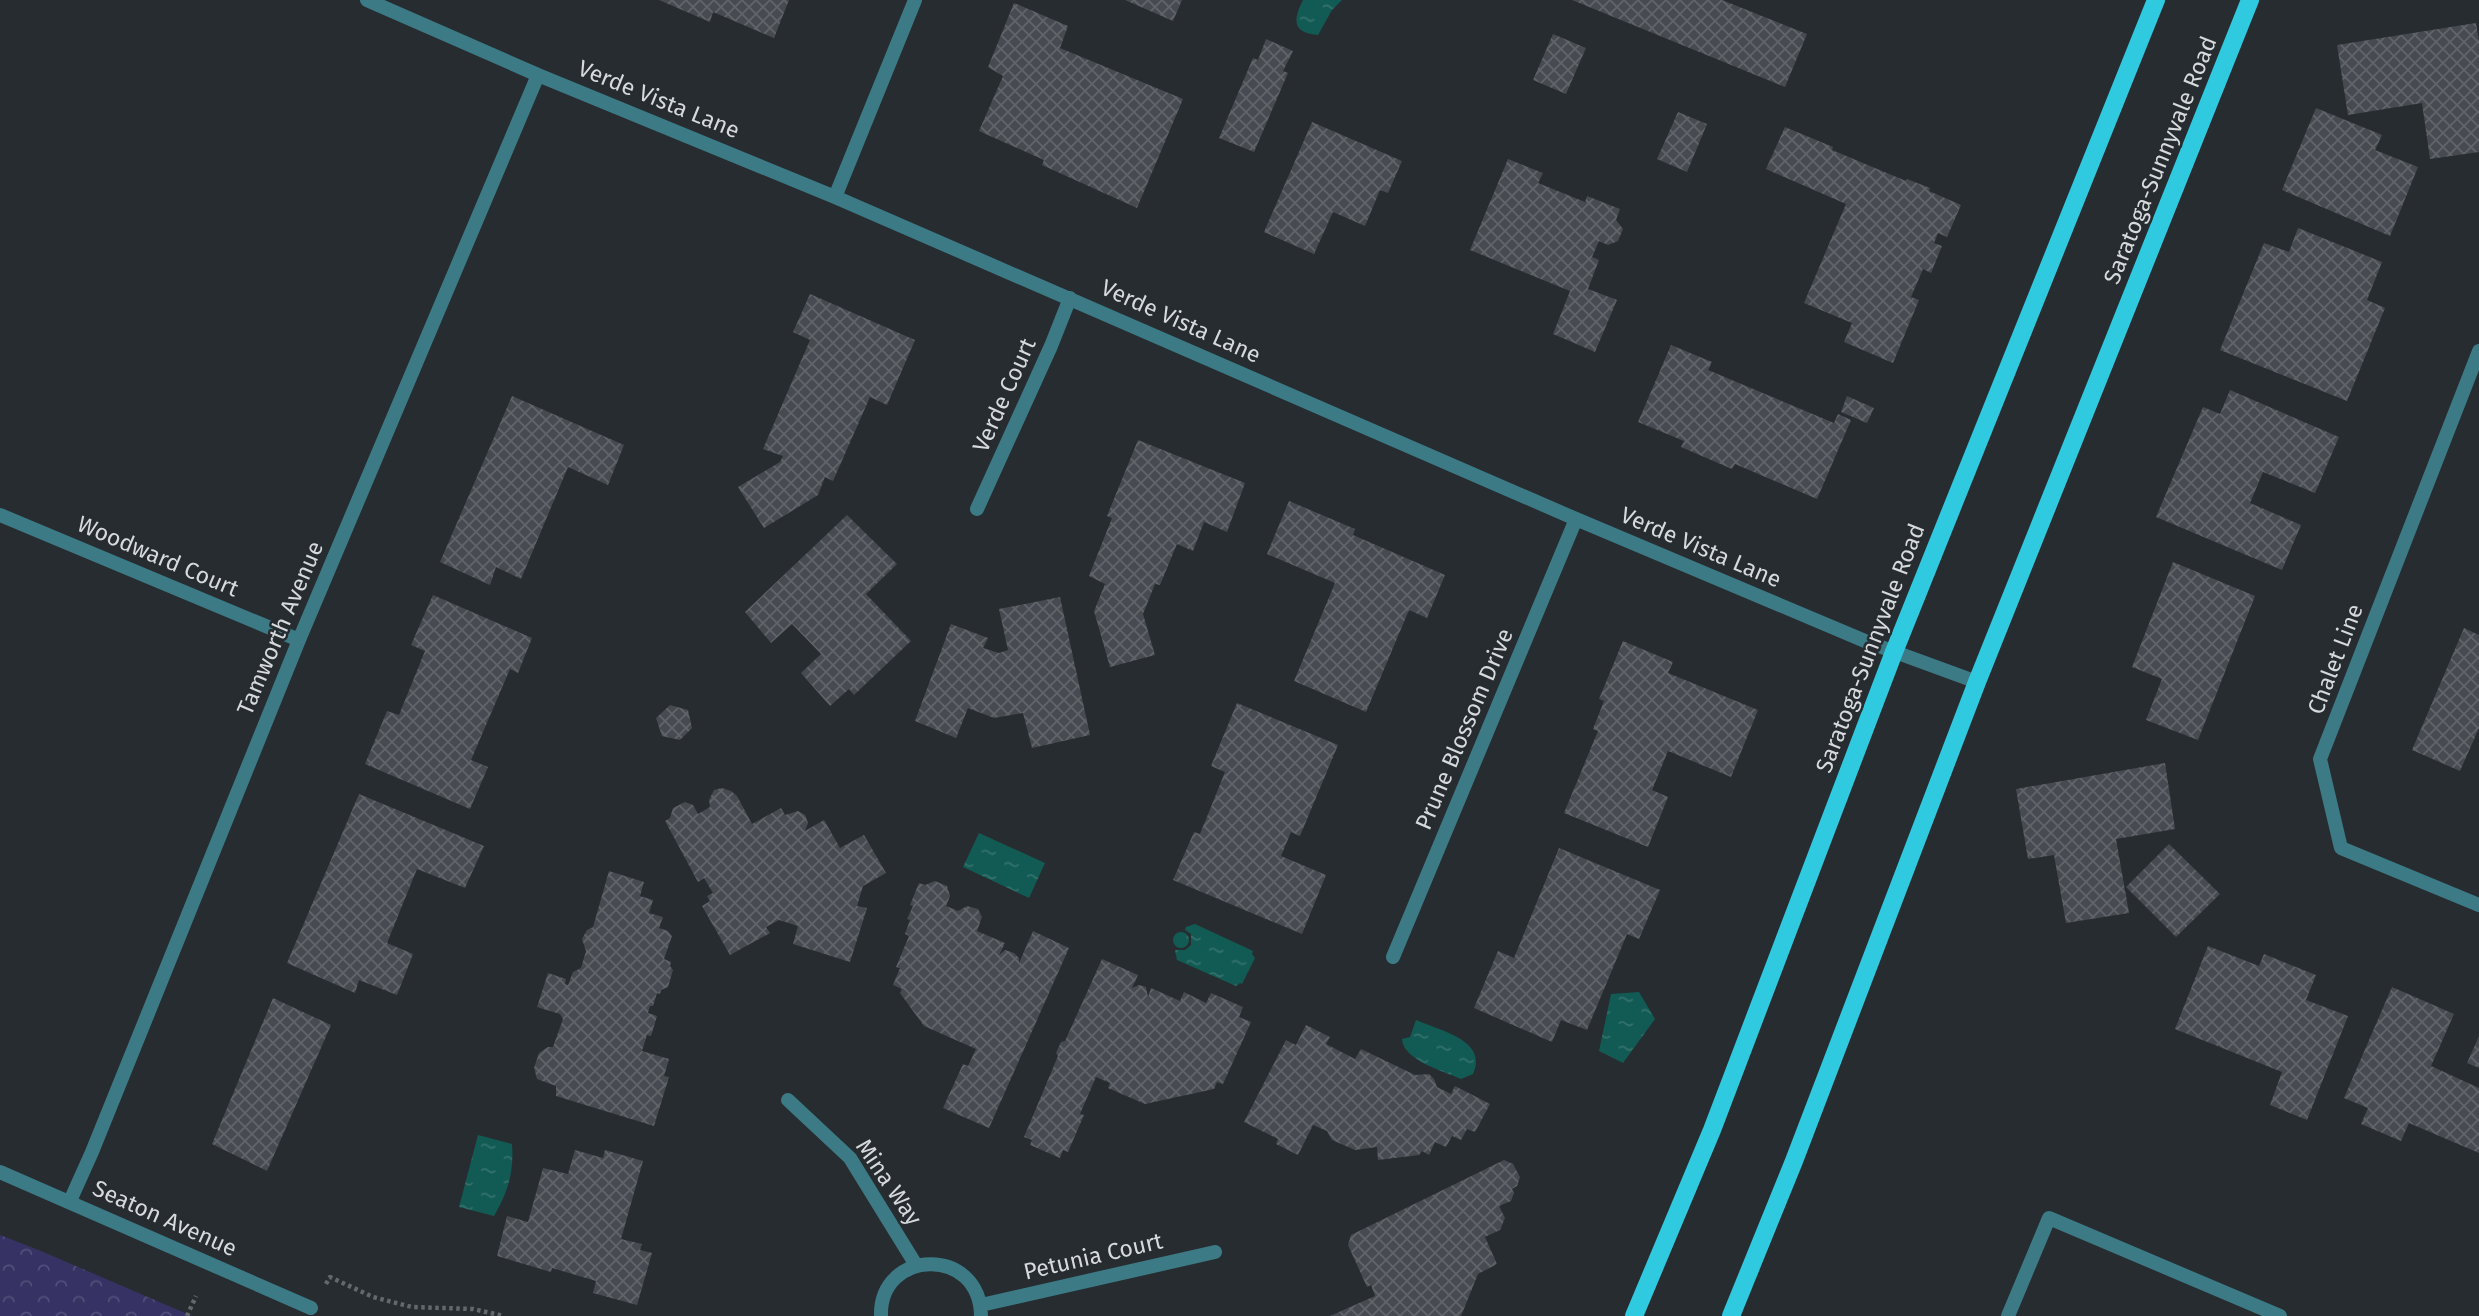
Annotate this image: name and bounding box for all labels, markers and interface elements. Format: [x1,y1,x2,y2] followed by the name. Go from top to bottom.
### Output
[2097,32,2223,288] street label: Saratoga-Sunnyvale Road
[574,54,744,144] street label: Verde Vista Lane
[1097,273,1265,369] street label: Verde Vista Lane
[966,333,1042,456] street label: Verde Court
[1616,501,1786,593] street label: Verde Vista Lane
[73,509,244,603] street label: Woodward Court
[1809,519,1931,777] street label: Saratoga-Sunnyvale Road
[231,537,329,719] street label: Tamworth Avenue
[2301,600,2369,718] street label: Chalet Line
[1409,624,1519,834] street label: Prune Blossom Drive
[850,1133,928,1231] street label: Mina Way
[89,1174,241,1262] street label: Seaton Avenue
[1021,1226,1166,1286] street label: Petunia Court

